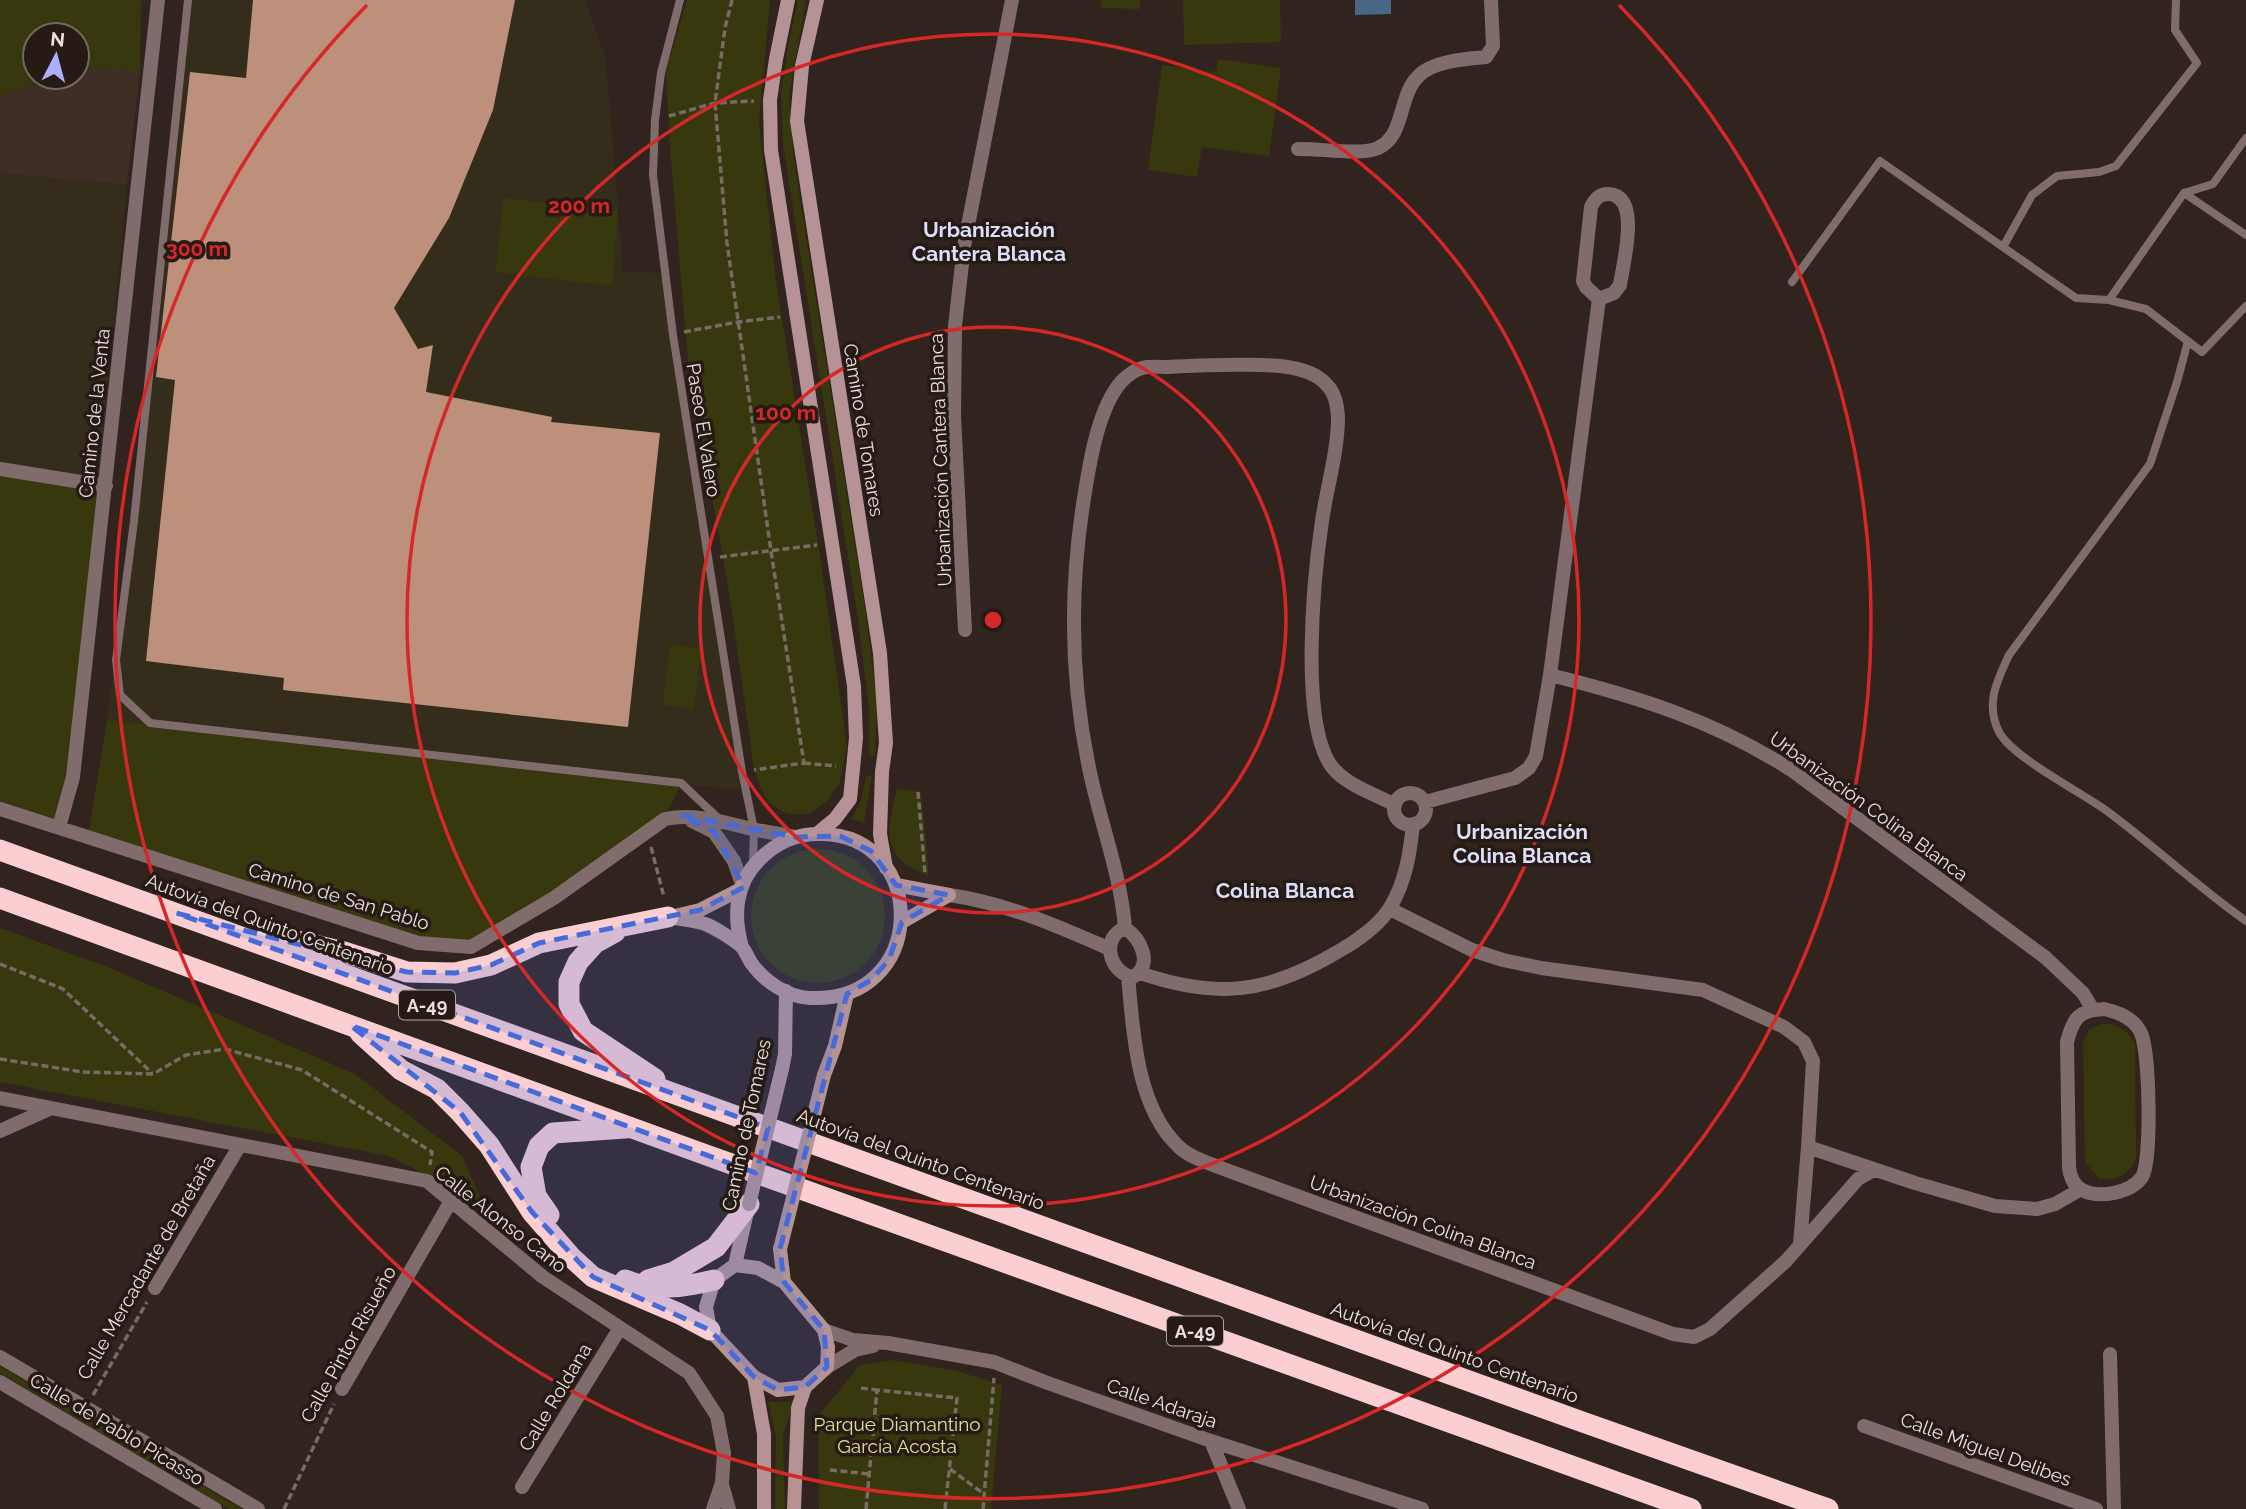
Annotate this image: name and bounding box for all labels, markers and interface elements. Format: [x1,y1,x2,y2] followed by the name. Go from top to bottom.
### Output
[21,21,91,91] north arrow
[49,27,66,51] text: N
[548,193,610,218] text: 200 m
[912,217,1066,266] district label: Urbanización Cantera Blanca
[166,236,228,261] text: 300 m
[74,327,114,499] street label: Camino de la Venta
[925,333,955,587] street label: Urbanización Cantera Blanca
[839,342,889,518] street label: Camino de Tomares
[683,362,725,498] street label: Paseo El Valero
[756,400,816,425] text: 100 m
[981,608,1005,632] centre of rings
[1766,727,1972,885] street label: Urbanización Colina Blanca
[1453,819,1591,868] district label: Urbanización Colina Blanca
[246,858,432,934] street label: Camino de San Pablo
[143,869,397,979] street label: Autovía del Quinto Centenario
[1216,878,1354,903] district label: Colina Blanca
[399,990,455,1020] road number: A-49
[717,1037,775,1213] street label: Camino de Tomares
[794,1104,1048,1214] street label: Autovía del Quinto Centenario
[72,1151,220,1383] street label: Calle Mercadante de Bretaña
[431,1161,571,1277] street label: Calle Alonso Cano
[1307,1171,1539,1273] street label: Urbanización Colina Blanca
[296,1262,400,1426] street label: Calle Pintor Risueño
[1328,1297,1582,1407] street label: Autovía del Quinto Centenario
[1167,1316,1223,1346] road number: A-49
[514,1339,596,1455] street label: Calle Roldana
[26,1368,208,1490] street label: Calle de Pablo Picasso
[1104,1374,1220,1432] street label: Calle Adaraja
[1898,1408,2074,1490] street label: Calle Miguel Delibes
[813,1413,981,1457] park label: Parque Diamantino García Acosta

